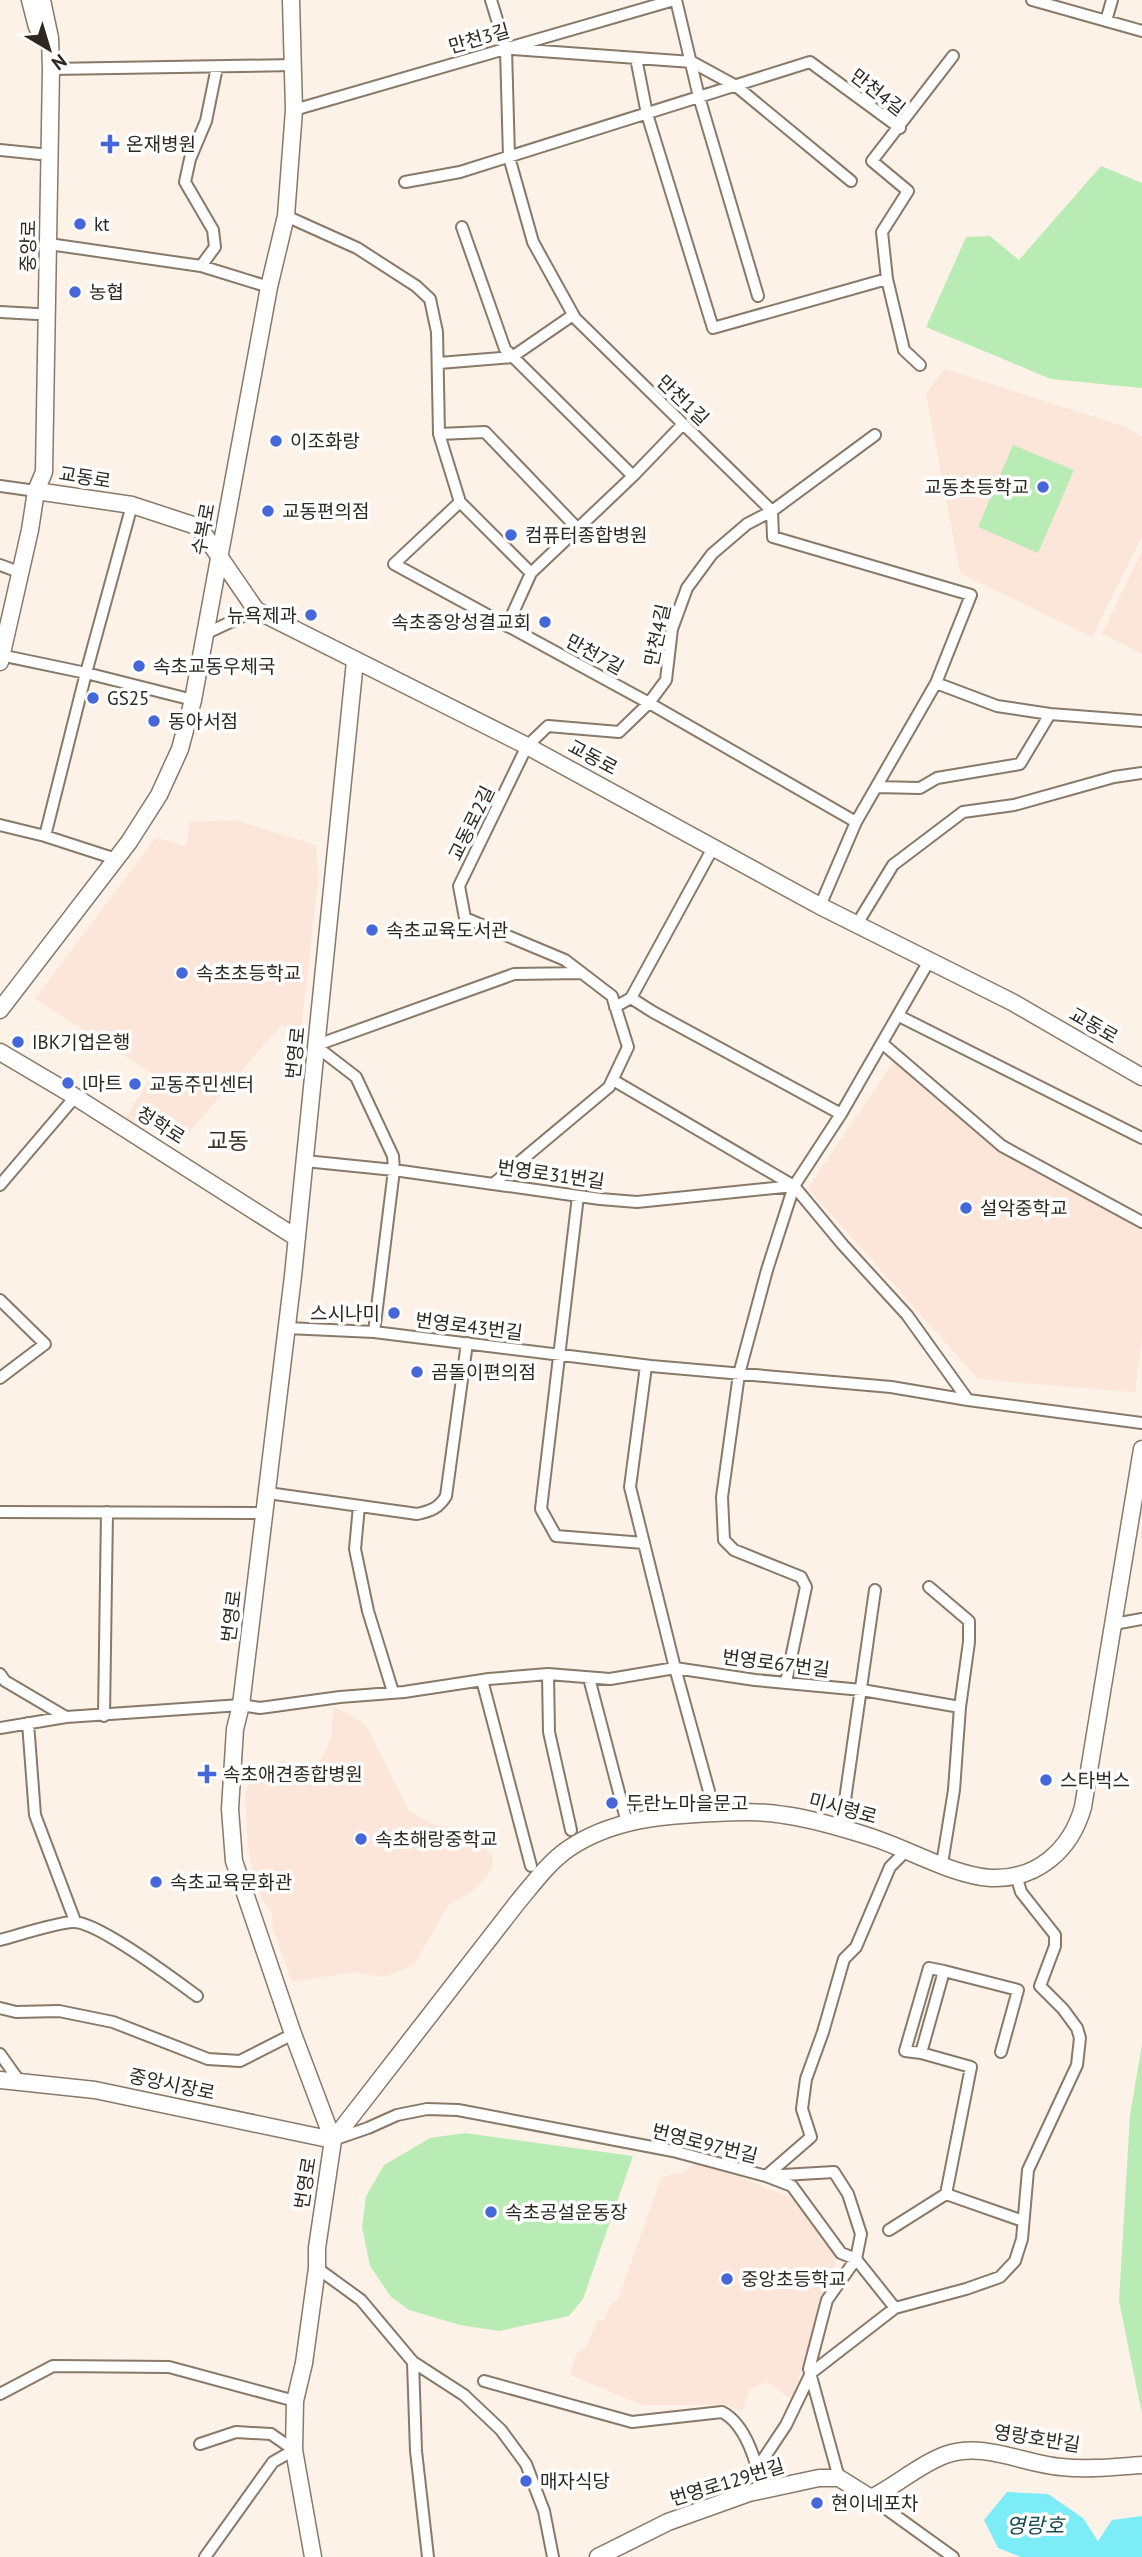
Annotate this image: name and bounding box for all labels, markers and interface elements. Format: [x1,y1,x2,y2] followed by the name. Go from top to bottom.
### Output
[14,14,84,84] north arrow
[446,18,512,58] street label: 만천3길
[47,49,72,76] text: N
[846,63,910,121] street label: 만천4길
[126,132,196,156] place label: 온재병원
[100,134,120,154] marker: 온재병원
[94,212,110,236] place label: kt
[72,216,88,232] marker: kt
[16,220,40,272] street label: 중앙로
[89,280,124,304] place label: 농협
[67,284,83,300] marker: 농협
[652,370,714,430] street label: 만천1길
[290,429,360,453] place label: 이조화랑
[268,433,284,449] marker: 이조화랑
[57,461,113,493] street label: 교동로
[924,475,1029,499] place label: 교동초등학교
[1035,479,1051,495] marker: 교동초등학교
[282,499,369,523] place label: 교동편의점
[186,501,220,557] street label: 수복로
[260,503,276,519] marker: 교동편의점
[525,523,647,547] place label: 컴퓨터종합병원
[503,527,519,543] marker: 컴퓨터종합병원
[639,602,675,668] street label: 만천4길
[227,603,297,627] place label: 뉴욕제과
[303,607,319,623] marker: 뉴욕제과
[391,610,531,634] place label: 속초중앙성결교회
[537,614,553,630] marker: 속초중앙성결교회
[562,628,628,680] street label: 만천7길
[153,654,275,678] place label: 속초교동우체국
[131,658,147,674] marker: 속초교동우체국
[107,686,149,710] place label: GS25
[85,690,101,706] marker: GS25
[168,709,238,733] place label: 동아서점
[146,713,162,729] marker: 동아서점
[564,734,622,780] street label: 교동로
[443,782,499,864] street label: 교동로2길
[386,918,508,942] place label: 속초교육도서관
[364,922,380,938] marker: 속초교육도서관
[196,961,301,985] place label: 속초초등학교
[174,965,190,981] marker: 속초초등학교
[1065,1001,1123,1049] street label: 교동로
[280,1026,310,1080] street label: 번영로
[32,1030,130,1054] place label: IBK기업은행
[10,1034,26,1050] marker: IBK기업은행
[82,1071,123,1095] place label: l마트
[149,1072,254,1096] place label: 교동주민센터
[60,1075,76,1091] marker: l마트
[127,1076,143,1092] marker: 교동주민센터
[132,1101,190,1149] street label: 청학로
[207,1126,249,1155] district label: 교동
[496,1155,606,1193] street label: 번영로31번길
[980,1196,1067,1220] place label: 설악중학교
[958,1200,974,1216] marker: 설악중학교
[310,1301,380,1325] place label: 스시나미
[386,1305,402,1321] marker: 스시나미
[414,1308,524,1344] street label: 번영로43번길
[431,1360,536,1384] place label: 곰돌이편의점
[409,1364,425,1380] marker: 곰돌이편의점
[216,1589,246,1643] street label: 번영로
[721,1645,831,1681] street label: 번영로67번길
[223,1762,363,1786] place label: 속초애견종합병원
[197,1764,217,1784] marker: 속초애견종합병원
[1060,1768,1130,1792] place label: 스타벅스
[1038,1772,1054,1788] marker: 스타벅스
[806,1787,880,1829] street label: 미시령로
[626,1791,748,1815] place label: 두란노마을문고
[604,1795,620,1811] marker: 두란노마을문고
[375,1827,497,1851] place label: 속초해랑중학교
[353,1831,369,1847] marker: 속초해랑중학교
[170,1870,292,1894] place label: 속초교육문화관
[148,1874,164,1890] marker: 속초교육문화관
[127,2063,217,2105] street label: 중앙시장로
[650,2118,760,2168] street label: 번영로97번길
[289,2155,321,2211] street label: 번영로
[505,2200,627,2224] place label: 속초공설운동장
[483,2204,499,2220] marker: 속초공설운동장
[741,2267,846,2291] place label: 중앙초등학교
[719,2271,735,2287] marker: 중앙초등학교
[992,2419,1082,2457] street label: 영랑호반길
[667,2453,787,2511] street label: 번영로129번길
[540,2469,610,2493] place label: 매자식당
[518,2473,534,2489] marker: 매자식당
[831,2491,918,2515] place label: 현이네포차
[809,2495,825,2511] marker: 현이네포차
[1006,2512,1066,2539] water label: 영랑호

